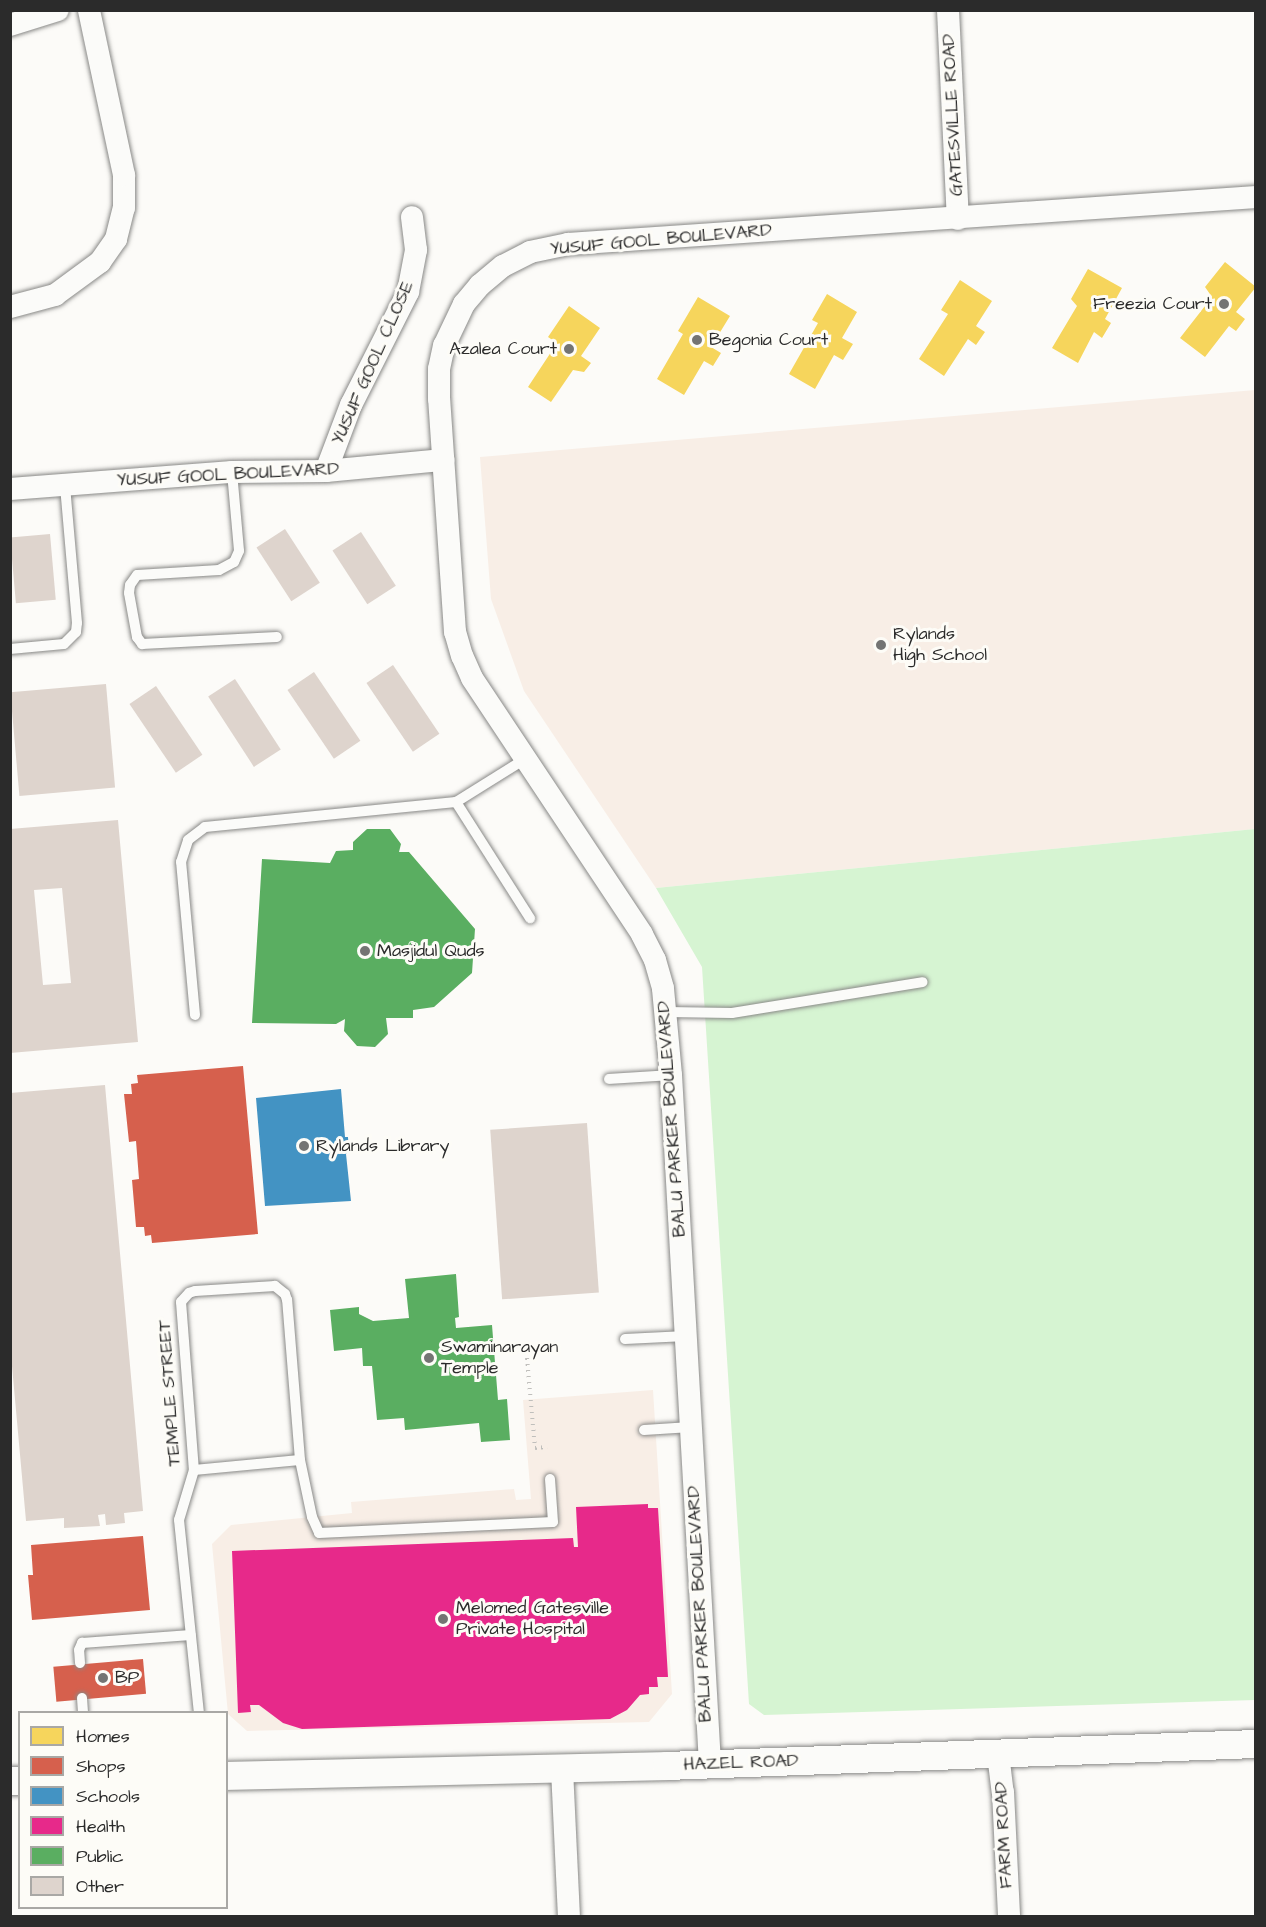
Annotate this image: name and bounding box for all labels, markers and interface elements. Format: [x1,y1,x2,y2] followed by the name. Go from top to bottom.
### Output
[938,33,968,197] street label: GATESVILLE ROAD
[549,220,773,260] street label: YUSUF GOOL BOULEVARD
[327,278,419,448] street label: YUSUF GOOL CLOSE
[1093,293,1212,315] place label: Freezia Court
[1217,297,1231,311] marker: Freezia Court
[709,329,828,351] place label: Begonia Court
[690,333,704,347] marker: Begonia Court
[449,338,557,360] place label: Azalea Court
[562,342,576,356] marker: Azalea Court
[116,458,340,492] street label: YUSUF GOOL BOULEVARD
[893,624,987,666] place label: Rylands High School
[874,638,888,652] marker: Rylands High School
[377,940,485,962] place label: Masjidul Quds
[358,944,372,958] marker: Masjidul Quds
[653,1000,691,1238] street label: BALU PARKER BOULEVARD
[316,1135,449,1157] place label: Rylands Library
[297,1139,311,1153] marker: Rylands Library
[154,1319,186,1467] street label: TEMPLE STREET
[441,1337,558,1380] place label: Swaminarayan Temple
[422,1351,436,1365] marker: Swaminarayan Temple
[683,1485,717,1723] street label: BALU PARKER BOULEVARD
[456,1598,609,1640] place label: Melomed Gatesville Private Hospital
[434,1610,452,1628] marker: Melomed Gatesville Private Hospital
[115,1667,139,1689] place label: BP
[96,1671,110,1685] marker: BP
[18,1711,228,1909] legend
[76,1724,130,1749] text: Homes
[683,1750,799,1776] street label: HAZEL ROAD
[76,1754,126,1779] text: Shops
[990,1781,1018,1889] street label: FARM ROAD
[76,1784,140,1809] text: Schools
[76,1814,125,1839] text: Health
[76,1844,124,1869] text: Public
[76,1874,124,1899] text: Other

